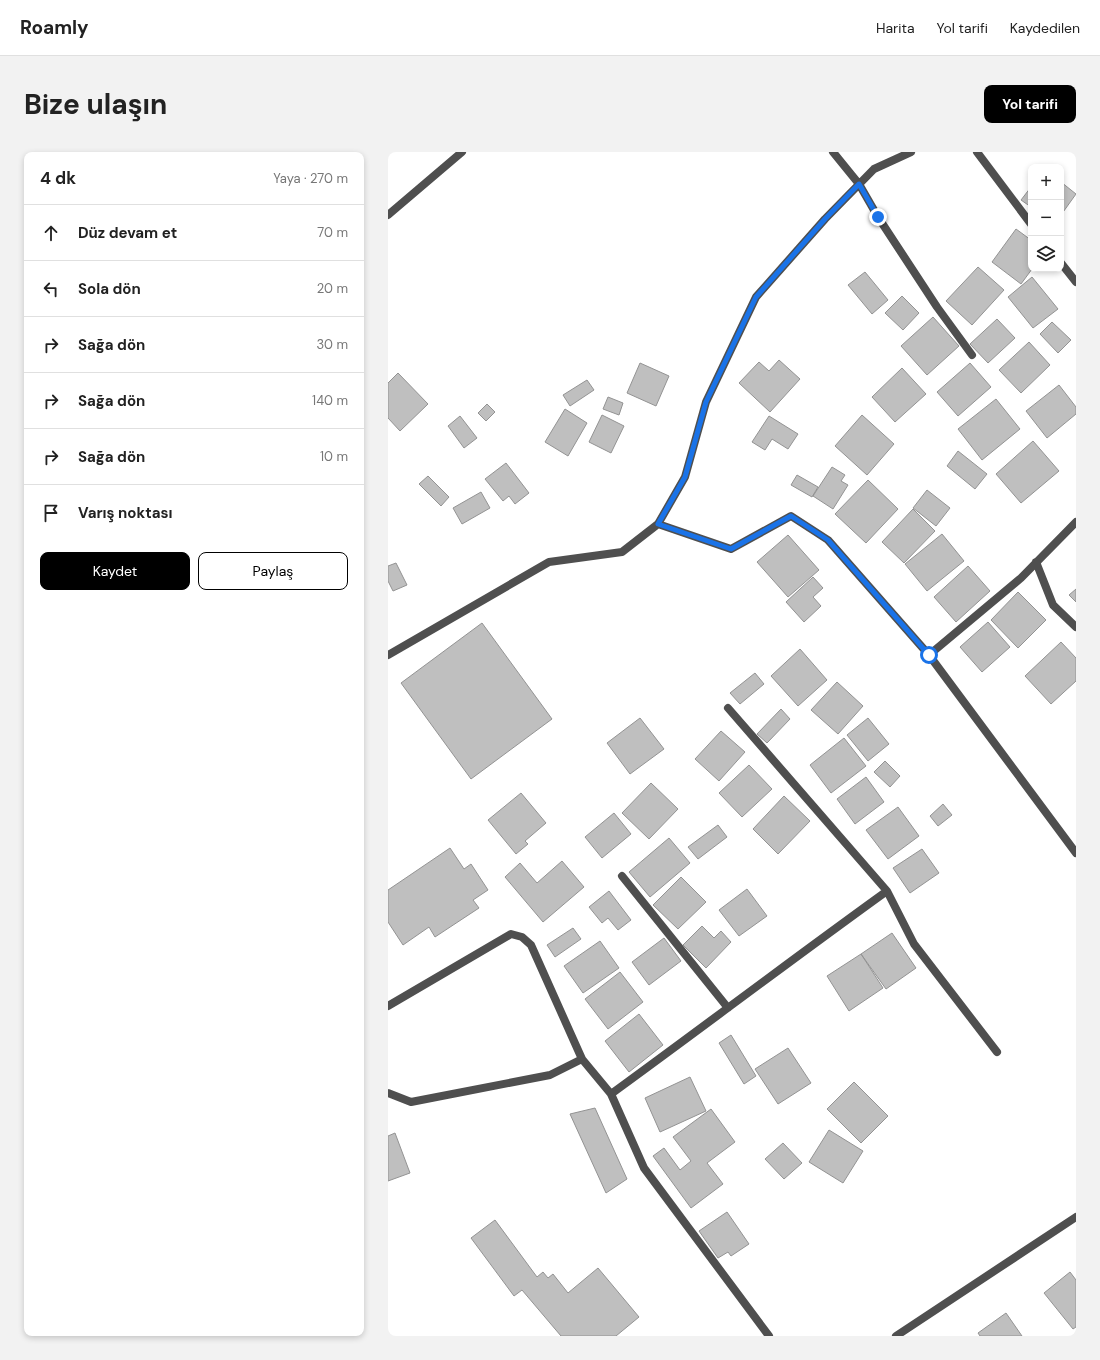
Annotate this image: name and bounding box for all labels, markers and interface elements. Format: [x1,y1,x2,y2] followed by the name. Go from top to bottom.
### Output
[20,15,89,40] text: Roamly
[876,19,915,37] text: Harita
[937,19,988,37] text: Yol tarifi
[1010,19,1080,37] text: Kaydedilen
[984,85,1076,123] button: Yol tarifi
[24,86,167,123] text: Bize ulaşın
[1028,164,1064,272] map controls
[1028,164,1064,200] button: +
[40,167,76,189] text: 4 dk
[273,170,348,187] text: Yaya · 270 m
[1028,200,1064,236] button: −
[869,208,887,226] route end
[40,222,62,244] icon: ahead
[78,223,177,243] text: Düz devam et
[317,224,348,241] text: 70 m
[1028,236,1064,272] button: layers
[40,278,62,300] icon: left
[78,279,141,299] text: Sola dön
[317,280,348,297] text: 20 m
[40,334,62,356] icon: right
[78,335,145,355] text: Sağa dön
[316,336,348,353] text: 30 m
[40,390,62,412] icon: right
[78,391,145,411] text: Sağa dön
[312,392,348,409] text: 140 m
[40,446,62,468] icon: right
[78,447,145,467] text: Sağa dön
[320,448,348,465] text: 10 m
[40,502,62,524] icon: arrive
[78,503,172,523] text: Varış noktası
[40,552,190,590] button: Kaydet
[198,552,348,590] button: Paylaş
[920,646,938,664] route start

